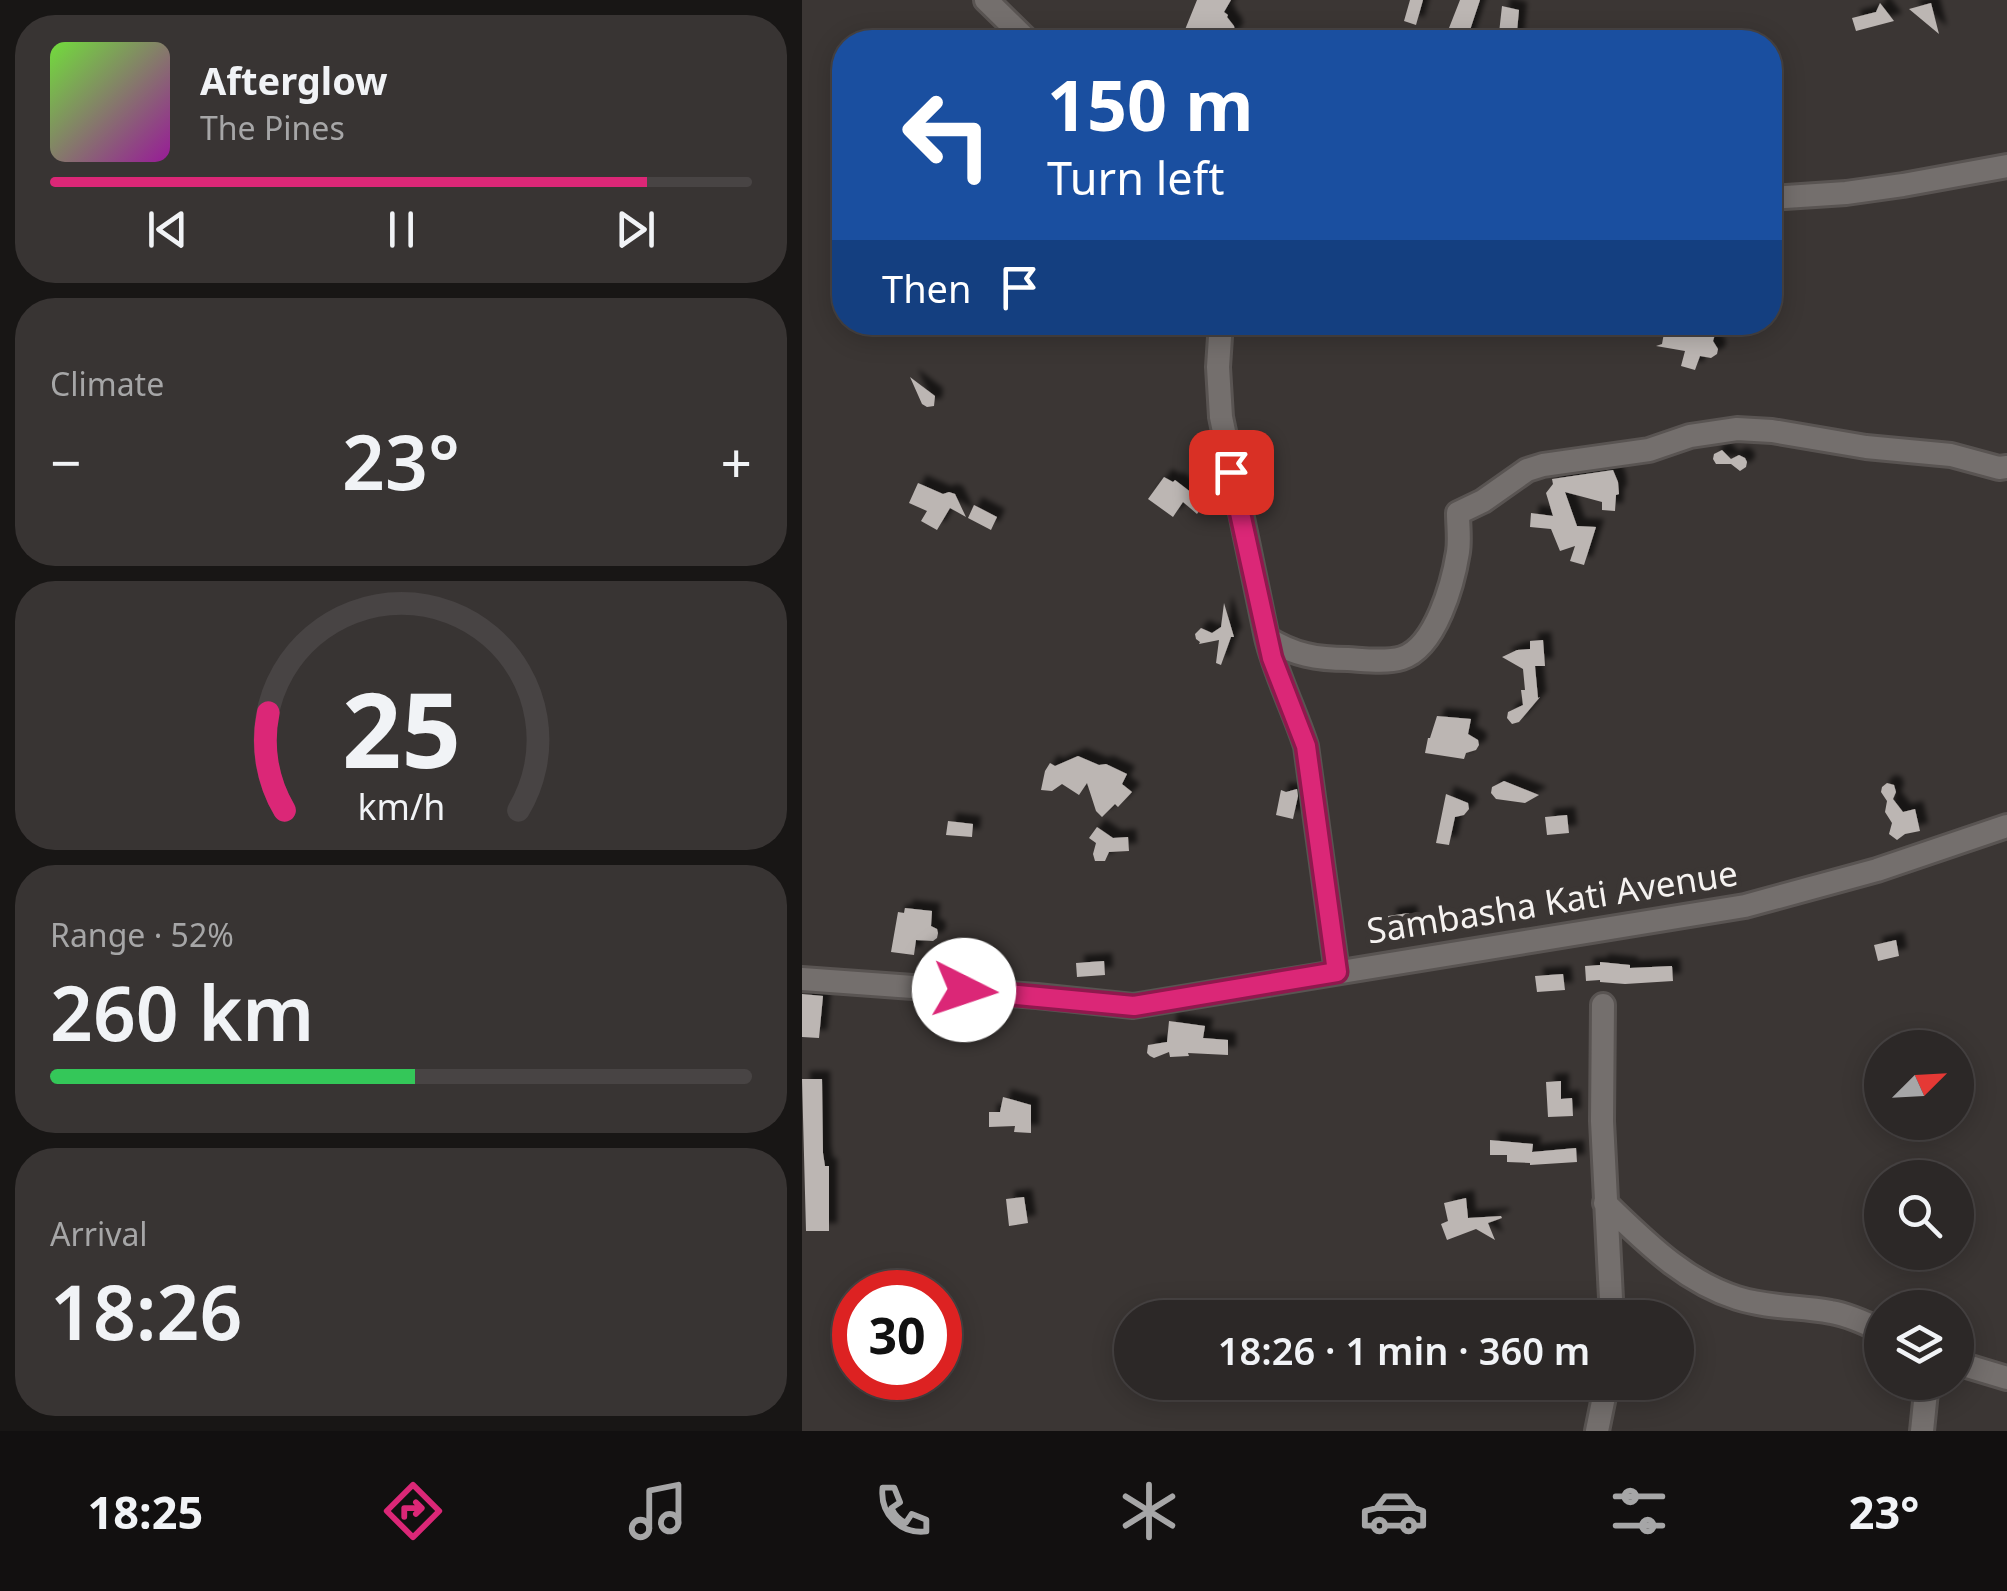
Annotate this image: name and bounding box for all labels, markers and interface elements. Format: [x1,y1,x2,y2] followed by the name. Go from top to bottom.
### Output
[200,54,388,106] text: Afterglow
[1047,56,1254,152] text: 150 m
[882,70,1012,200] icon: left
[200,106,345,149] text: The Pines
[1047,147,1224,208] text: Turn left
[140,202,195,257] icon: previous
[374,202,429,257] icon: pause
[608,202,663,257] icon: next
[992,260,1047,315] icon: arrive
[882,262,972,314] text: Then
[50,362,164,405] text: Climate
[342,410,460,512] text: 23°
[50,424,81,499] text: −
[721,424,752,499] text: +
[1189,430,1274,515] pin
[1204,445,1259,500] icon: arrive
[342,657,460,798] text: 25
[357,782,445,830] text: km/h
[1363,848,1741,954] street label: Sambasha Kati Avenue
[50,913,234,956] text: Range · 52%
[912,938,1016,1042] position arrow
[50,961,314,1063] text: 260 km
[1864,1030,1974,1140] north arrow
[1864,1030,1974,1400] map controls
[1864,1160,1974,1270] button: search
[50,1212,148,1255] text: Arrival
[50,1260,242,1362] text: 18:26
[832,1270,962,1400] speed limit sign: 30
[1864,1290,1974,1400] button: layers
[1218,1324,1590,1376] text: 18:26 · 1 min · 360 m
[378,1476,448,1546] icon: directions
[623,1476,693,1546] icon: music
[868,1476,938,1546] icon: phone
[1114,1476,1184,1546] icon: climate
[1359,1476,1429,1546] icon: car
[1604,1476,1674,1546] icon: filters
[88,1481,203,1542] text: 18:25
[1849,1481,1919,1542] text: 23°

